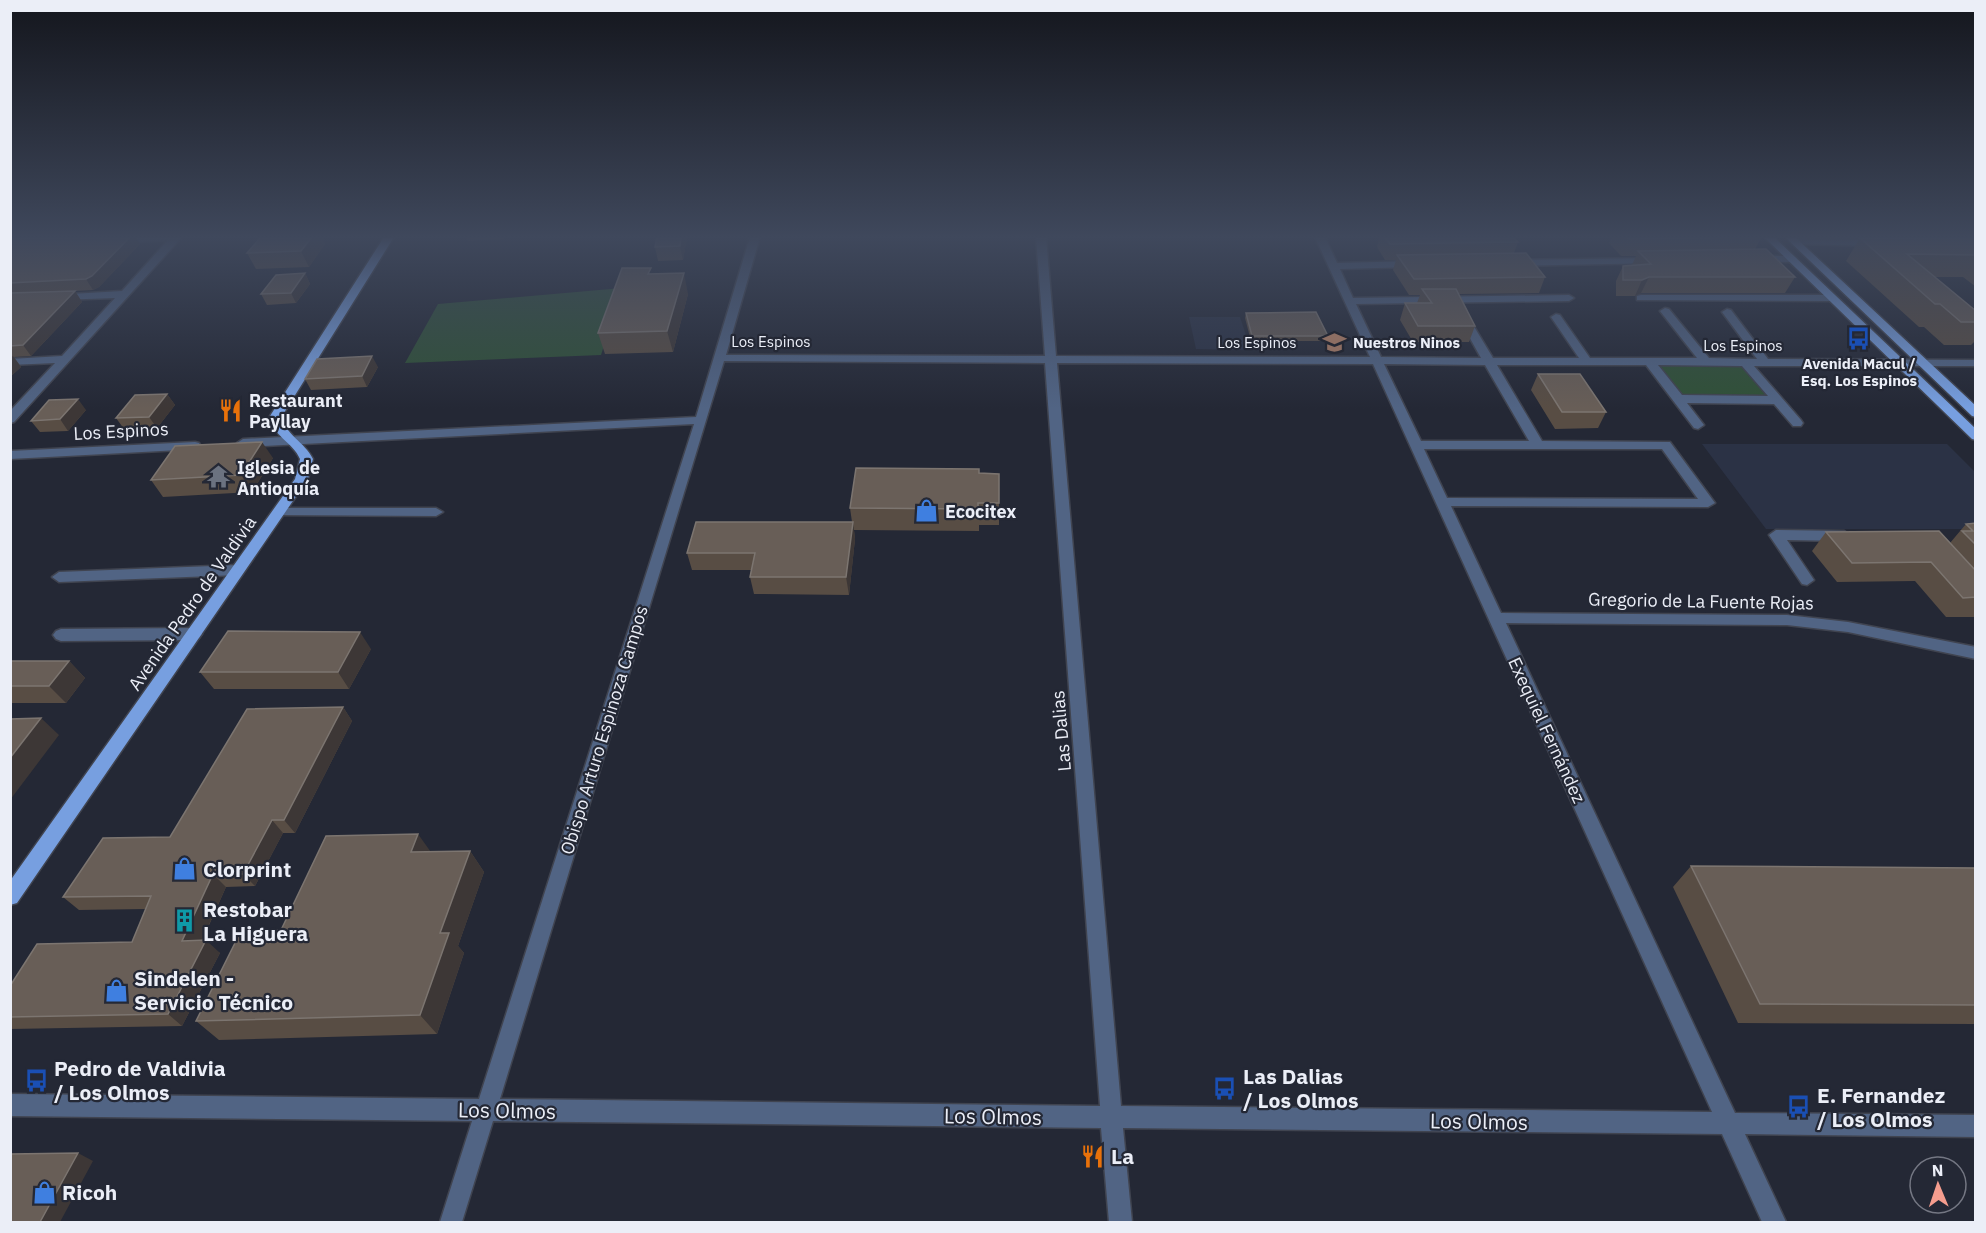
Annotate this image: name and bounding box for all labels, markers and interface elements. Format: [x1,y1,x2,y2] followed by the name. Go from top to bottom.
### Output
[1846,326,1872,352] bus stop icon: Avenida Macul / Esq. Los Espinos
[1322,329,1348,355] school or university icon: Nuestros Ninos
[731,332,811,351] street label: Los Espinos
[1217,333,1297,352] street label: Los Espinos
[1353,333,1461,352] place label: Nuestros Ninos
[1703,336,1783,355] street label: Los Espinos
[1801,354,1918,390] place label: Avenida Macul / Esq. Los Espinos
[249,389,343,433] place label: Restaurant Payllay
[218,397,244,423] restaurant icon: Restaurant Payllay
[73,417,169,445] street label: Los Espinos
[237,456,320,500] place label: Iglesia de Antioquía
[206,464,232,490] temple icon: Iglesia de Antioquía
[914,498,940,524] shop icon: Ecocitex
[945,500,1016,523] place label: Ecocitex
[123,511,261,695] street label: Avenida Pedro de Valdivia
[1588,588,1814,614] street label: Gregorio de La Fuente Rojas
[555,603,653,857] street label: Obispo Arturo Espinoza Campos
[1503,653,1591,807] street label: Exequiel Fernández
[1046,690,1076,772] street label: Las Dalias
[203,855,291,883] place label: Clorprint
[172,856,198,882] shop icon: Clorprint
[203,895,308,947] place label: Restobar La Higuera
[172,908,198,934] building icon: Restobar La Higuera
[134,964,293,1016] place label: Sindelen - Servicio Técnico
[103,977,129,1003] shop icon: Sindelen - Servicio Técnico
[54,1054,226,1106] place label: Pedro de Valdivia / Los Olmos
[1243,1062,1358,1114] place label: Las Dalias / Los Olmos
[23,1067,49,1093] bus stop icon: Pedro de Valdivia / Los Olmos
[1212,1075,1238,1101] bus stop icon: Las Dalias / Los Olmos
[1817,1081,1946,1133] place label: E. Fernandez / Los Olmos
[1786,1094,1812,1120] bus stop icon: E. Fernandez / Los Olmos
[458,1095,556,1125] street label: Los Olmos
[944,1101,1042,1131] street label: Los Olmos
[1430,1106,1528,1136] street label: Los Olmos
[1111,1142,1134,1170] place label: La
[1080,1143,1106,1169] restaurant icon: La
[1908,1155,1968,1215] north arrow
[1931,1160,1944,1180] text: N
[62,1178,117,1206] place label: Ricoh
[31,1179,57,1205] shop icon: Ricoh

